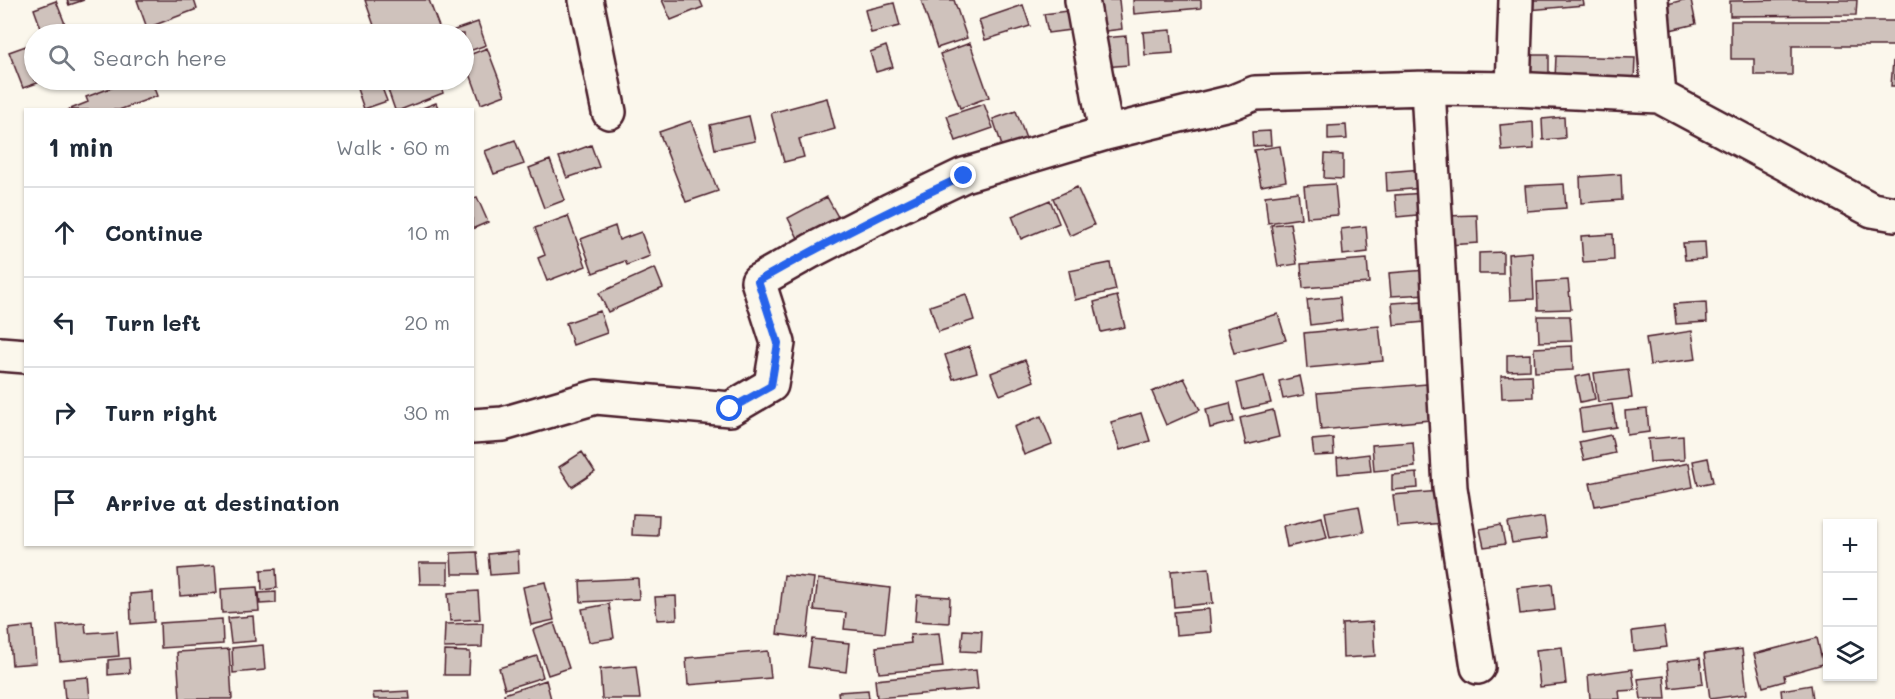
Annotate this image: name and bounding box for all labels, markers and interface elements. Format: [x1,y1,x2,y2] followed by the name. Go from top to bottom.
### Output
[24,24,474,90] search box
[45,41,78,74] icon: search
[93,43,227,72] text: Search here
[48,130,113,164] text: 1 min
[336,134,450,160] text: Walk · 60 m
[950,162,976,188] route end
[48,216,81,249] icon: ahead
[105,218,203,247] text: Continue
[406,219,450,245] text: 10 m
[48,306,81,339] icon: left
[105,308,201,337] text: Turn left
[404,309,450,335] text: 20 m
[716,395,742,421] route start
[48,396,81,429] icon: right
[105,398,217,427] text: Turn right
[404,399,450,425] text: 30 m
[48,486,81,519] icon: arrive
[105,488,340,517] text: Arrive at destination
[1823,519,1877,681] map controls
[1823,519,1877,573] button: +
[1823,573,1877,627] button: −
[1823,627,1877,681] button: layers

